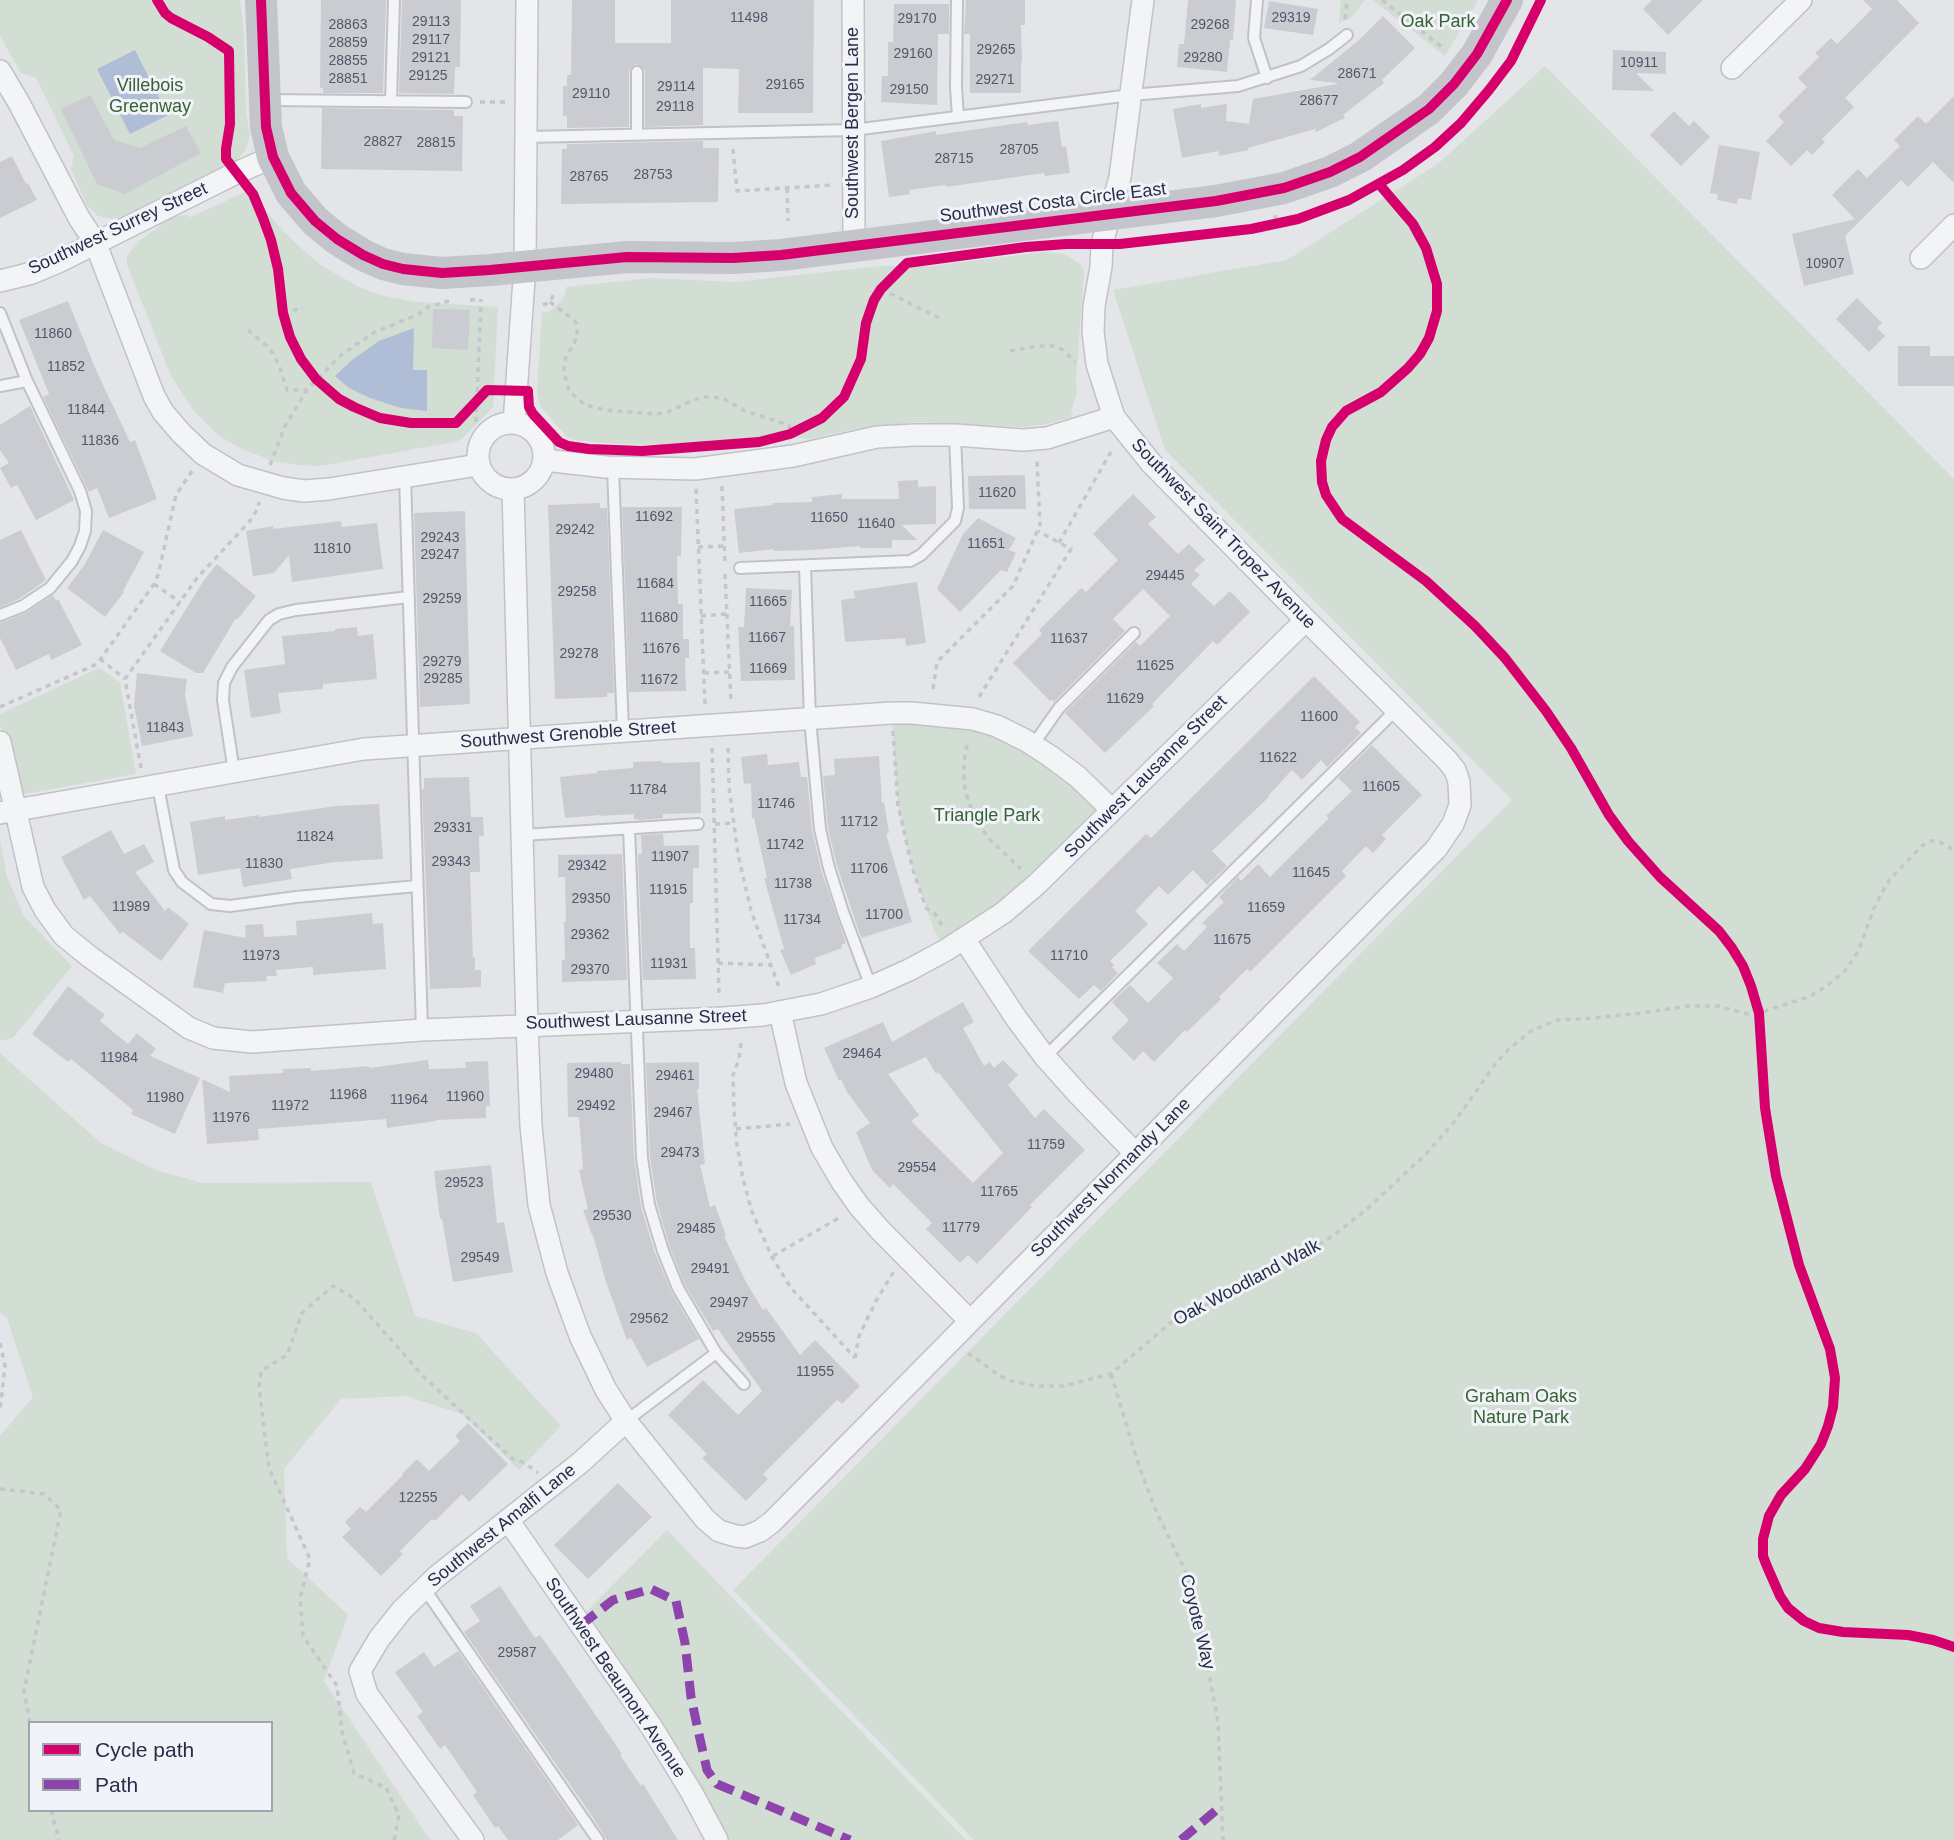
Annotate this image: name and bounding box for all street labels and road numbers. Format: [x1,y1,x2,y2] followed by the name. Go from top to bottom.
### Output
[842,27,864,219] street label: Southwest Bergen Lane
[25,178,211,280] street label: Southwest Surrey Street
[938,178,1168,228] street label: Southwest Costa Circle East
[1126,434,1320,634] street label: Southwest Saint Tropez Avenue
[1060,691,1232,863] street label: Southwest Lausanne Street
[459,717,677,753] street label: Southwest Grenoble Street
[525,1005,747,1035] street label: Southwest Lausanne Street
[1027,1094,1195,1262] street label: Southwest Normandy Lane
[1170,1235,1324,1331] street label: Oak Woodland Walk
[424,1460,580,1592] street label: Southwest Amalfi Lane
[1175,1572,1219,1672] street label: Coyote Way
[540,1574,690,1782] street label: Southwest Beaumont Avenue

